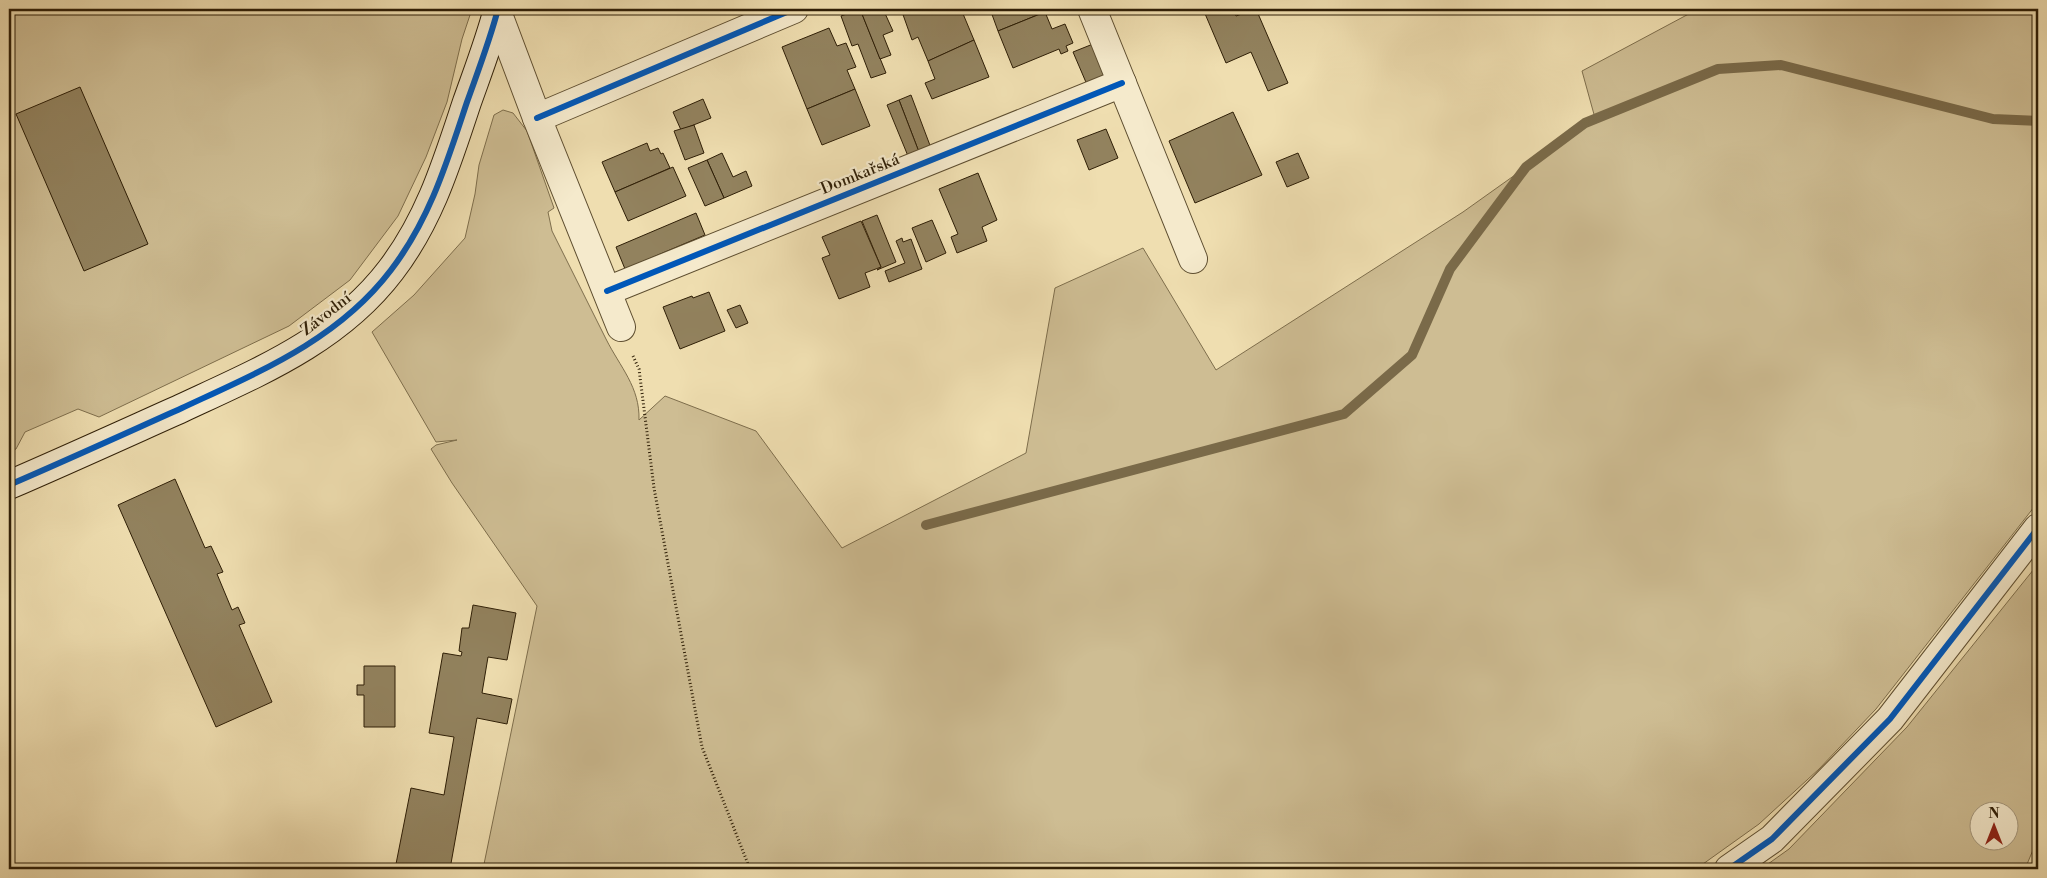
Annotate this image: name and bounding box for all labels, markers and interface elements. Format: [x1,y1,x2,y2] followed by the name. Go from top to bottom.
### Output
[818,149,903,199] street label: Domkařská
[297,288,356,340] street label: Závodní
[1970,800,2020,850] north arrow
[1988,805,2000,823] text: N

